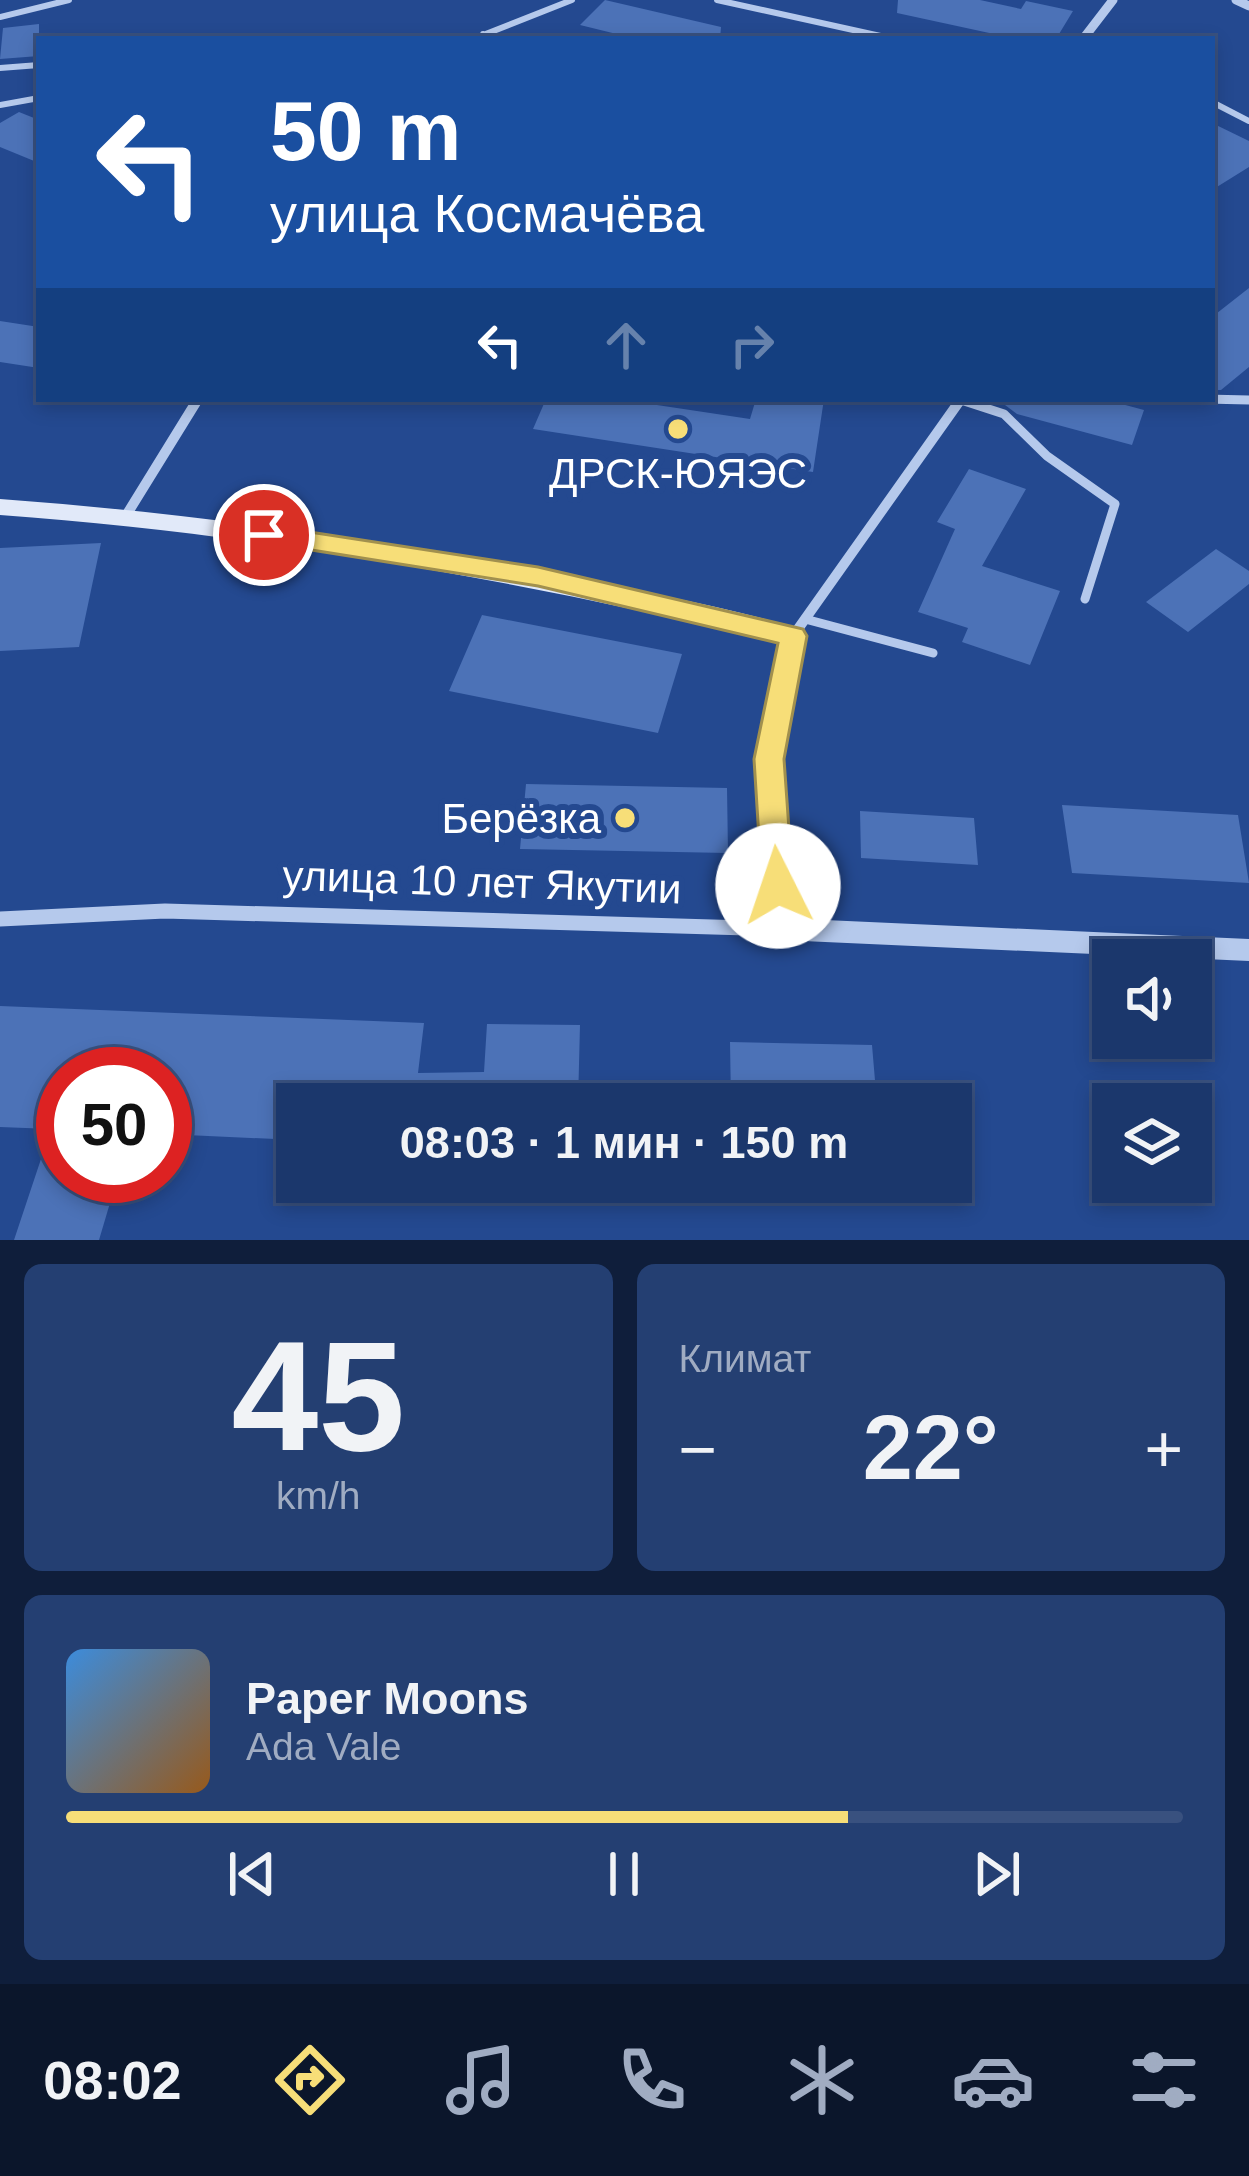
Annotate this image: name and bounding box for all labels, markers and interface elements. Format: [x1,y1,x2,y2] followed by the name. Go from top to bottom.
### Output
[72,84,228,240] icon: left
[270,84,461,178] text: 50 m
[270,183,704,243] text: улица Космачёва
[467,312,533,378] icon: left
[593,312,659,378] icon: ahead
[719,312,785,378] icon: right
[665,416,691,442] marker: ДРСК-ЮЯЭС
[549,450,807,497] place label: ДРСК-ЮЯЭС
[213,484,315,586] pin
[231,502,297,568] icon: arrive
[441,795,602,842] place label: Берёзка
[612,805,638,831] marker: Берёзка
[715,823,841,949] position arrow
[282,852,682,912] street label: улица 10 лет Якутии
[1092,939,1212,1203] map controls
[1092,939,1212,1059] button: sound
[36,1047,192,1203] speed limit sign: 50
[1092,1083,1212,1203] button: layers
[400,1117,848,1168] text: 08:03 · 1 мин · 150 m
[231,1309,405,1483] text: 45
[679,1337,811,1380] text: Климат
[863,1398,999,1498] text: 22°
[679,1412,717,1486] text: −
[1144,1412,1183,1486] text: +
[276,1474,361,1517] text: km/h
[246,1673,529,1724] text: Paper Moons
[246,1725,401,1768] text: Ada Vale
[219,1841,285,1907] icon: previous
[591,1841,657,1907] icon: pause
[964,1841,1030,1907] icon: next
[268,2038,352,2122] icon: directions
[439,2038,523,2122] icon: music
[610,2038,694,2122] icon: phone
[780,2038,864,2122] icon: climate
[951,2038,1035,2122] icon: car
[1122,2038,1206,2122] icon: filters
[43,2050,181,2110] text: 08:02

